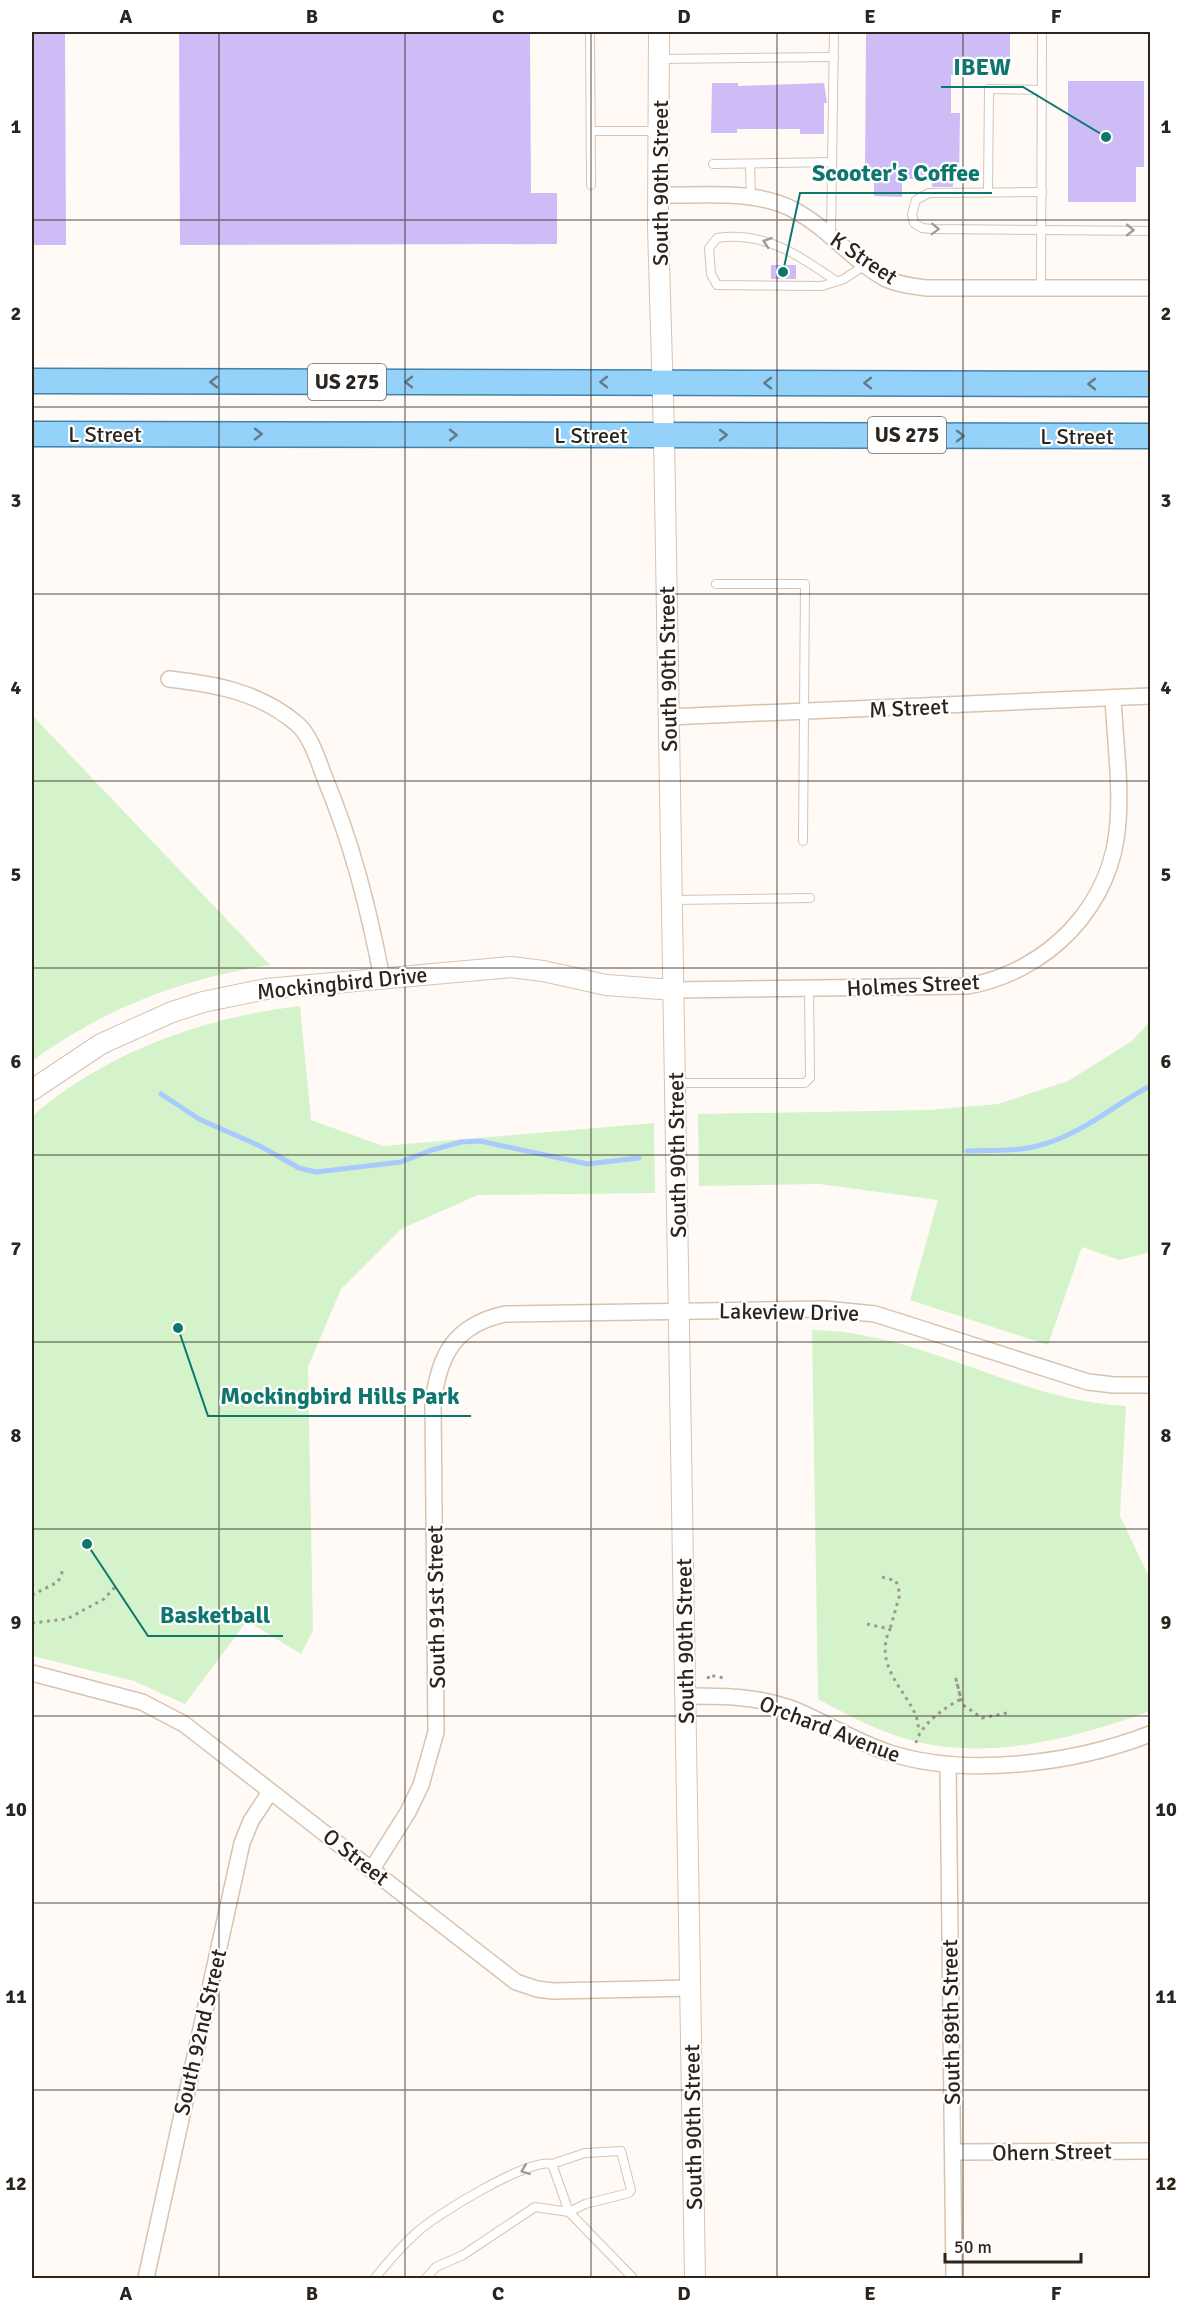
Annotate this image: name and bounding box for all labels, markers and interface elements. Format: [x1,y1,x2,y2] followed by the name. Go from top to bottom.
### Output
[120,4,133,29] text: A
[306,4,318,29] text: B
[492,4,504,29] text: C
[677,4,691,29] text: D
[864,4,876,29] text: E
[1051,4,1062,29] text: F
[941,45,1023,87] callout: IBEW
[953,52,1011,82] text: IBEW
[647,100,674,266] street label: South 90th Street
[11,114,22,139] text: 1
[1161,114,1172,139] text: 1
[800,151,992,193] callout: Scooter's Coffee
[812,158,980,188] text: Scooter's Coffee
[931,222,940,235] one-way arrow
[1126,224,1135,237] one-way arrow
[825,226,903,290] street label: K Street
[762,237,773,249] one-way arrow
[11,301,21,326] text: 2
[1161,301,1171,326] text: 2
[308,364,386,400] road number: US 275
[210,376,219,388] one-way arrow
[405,376,414,388] one-way arrow
[600,376,609,388] one-way arrow
[764,377,773,389] one-way arrow
[863,377,872,389] one-way arrow
[1088,378,1097,390] one-way arrow
[868,417,946,453] road number: US 275
[68,421,142,448] street label: L Street
[554,422,628,449] street label: L Street
[1040,423,1114,450] street label: L Street
[253,428,262,440] one-way arrow
[448,429,457,441] one-way arrow
[718,429,727,441] one-way arrow
[955,429,964,442] one-way arrow
[11,488,21,513] text: 3
[1161,488,1171,513] text: 3
[653,586,683,752] street label: South 90th Street
[11,675,22,700] text: 4
[1161,675,1172,700] text: 4
[868,692,950,724] street label: M Street
[11,862,21,887] text: 5
[1161,862,1171,887] text: 5
[255,961,429,1005] street label: Mockingbird Drive
[846,968,980,1002] street label: Holmes Street
[11,1049,22,1074] text: 6
[1161,1049,1172,1074] text: 6
[662,1072,692,1238] street label: South 90th Street
[11,1236,22,1261] text: 7
[1161,1236,1172,1261] text: 7
[719,1297,859,1327] street label: Lakeview Drive
[208,1374,471,1416] callout: Mockingbird Hills Park
[220,1381,460,1411] text: Mockingbird Hills Park
[11,1423,22,1448] text: 8
[1161,1423,1172,1448] text: 8
[421,1525,451,1689] street label: South 91st Street
[670,1558,700,1724] street label: South 90th Street
[148,1594,283,1636] callout: Basketball
[160,1600,271,1630] text: Basketball
[11,1610,22,1635] text: 9
[1161,1610,1172,1635] text: 9
[756,1690,904,1768] street label: Orchard Avenue
[5,1797,27,1822] text: 10
[1155,1797,1177,1822] text: 10
[317,1823,395,1891] street label: O Street
[936,1939,966,2105] street label: South 89th Street
[168,1946,232,2118] street label: South 92nd Street
[5,1984,27,2009] text: 11
[1155,1984,1177,2009] text: 11
[678,2044,708,2210] street label: South 90th Street
[992,2137,1112,2167] street label: Ohern Street
[520,2163,531,2175] one-way arrow
[5,2171,27,2196] text: 12
[1155,2171,1177,2196] text: 12
[945,2226,1082,2264] scale bar
[954,2236,992,2258] text: 50 m
[120,2281,133,2306] text: A
[306,2281,318,2306] text: B
[492,2281,504,2306] text: C
[677,2281,691,2306] text: D
[864,2281,876,2306] text: E
[1051,2281,1062,2306] text: F

